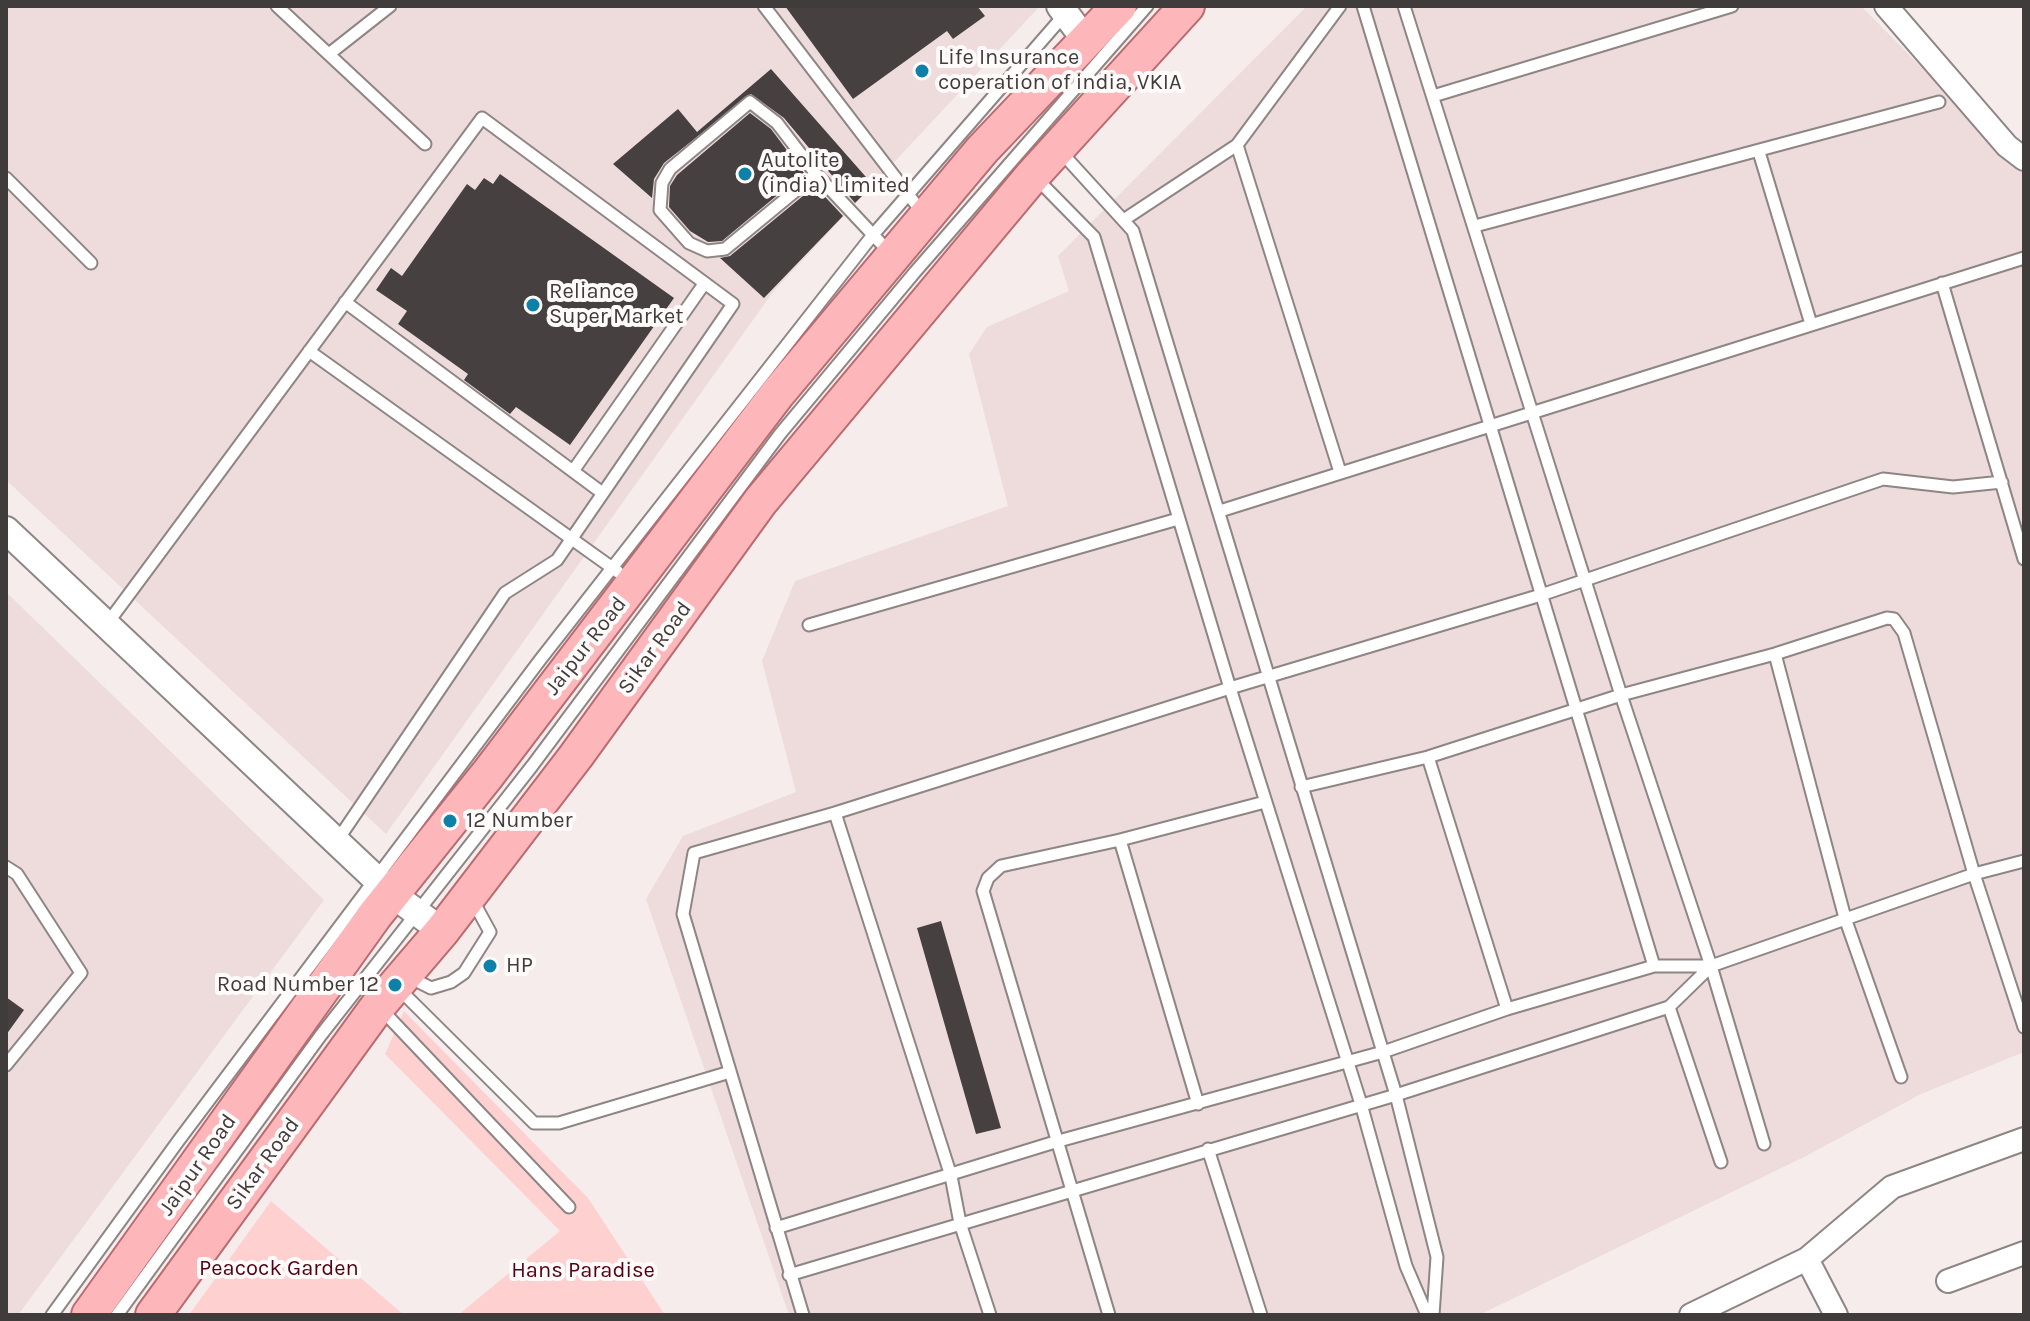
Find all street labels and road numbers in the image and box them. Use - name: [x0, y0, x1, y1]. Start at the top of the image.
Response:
- street label: Jaipur Road: [539, 592, 633, 700]
- street label: Sikar Road: [613, 596, 697, 700]
- street label: Jaipur Road: [153, 1109, 243, 1221]
- street label: Sikar Road: [221, 1112, 305, 1216]

